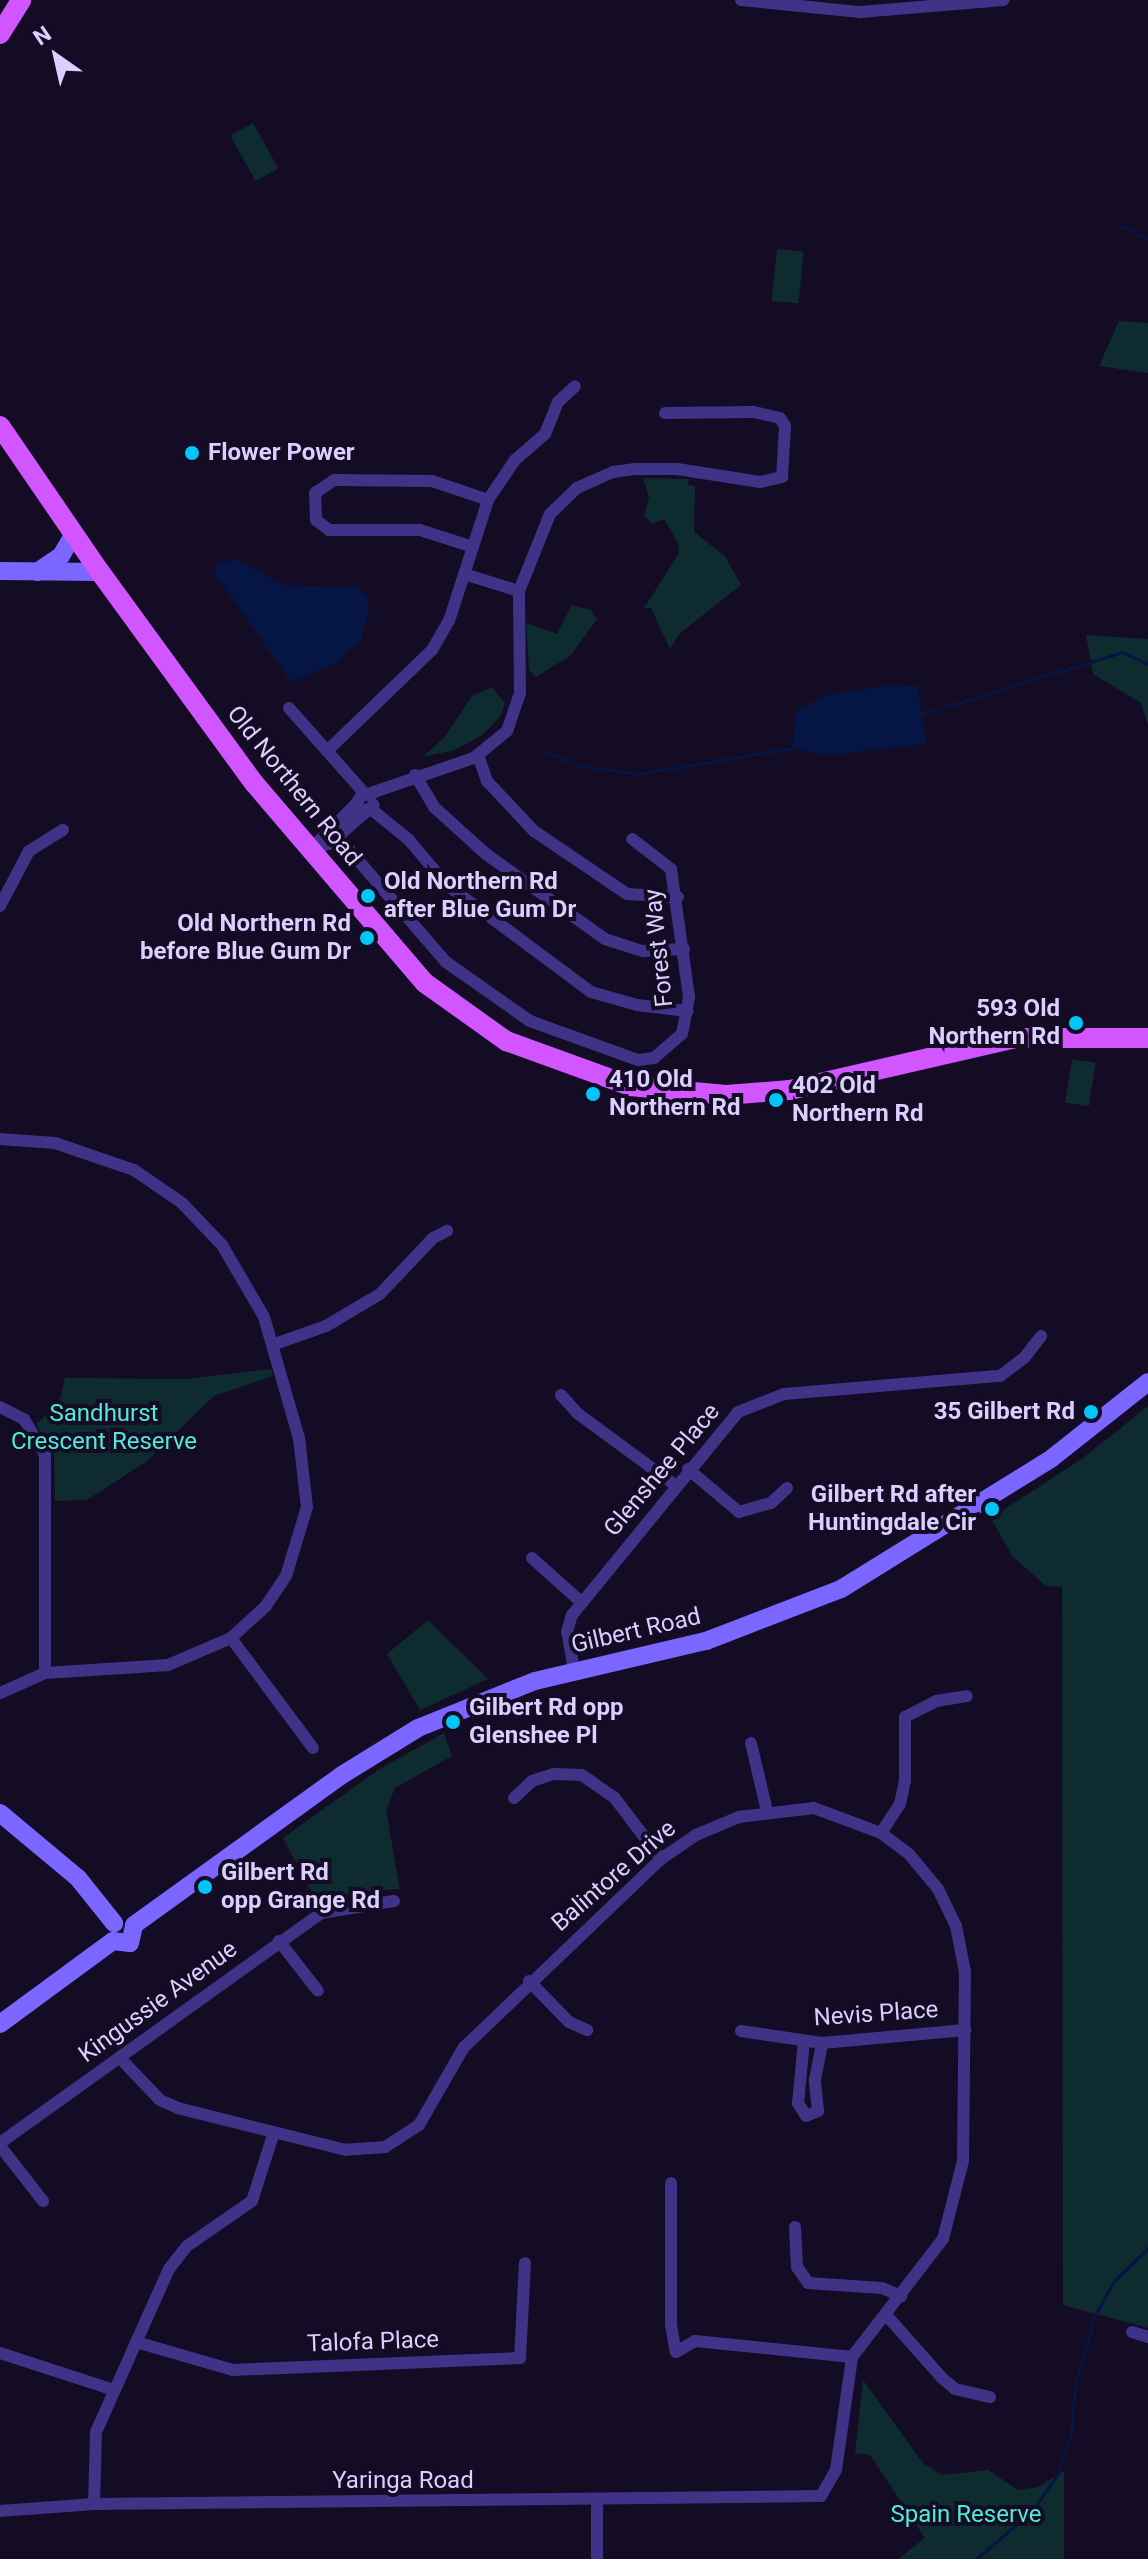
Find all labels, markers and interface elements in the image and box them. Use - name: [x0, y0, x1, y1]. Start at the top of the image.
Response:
- north arrow: [16, 16, 96, 96]
- text: N: [29, 21, 56, 50]
- place label: Flower Power: [208, 439, 355, 467]
- marker: Flower Power: [183, 444, 201, 462]
- street label: Old Northern Road: [221, 700, 367, 872]
- place label: Old Northern Rd after Blue Gum Dr: [384, 868, 576, 924]
- marker: Old Northern Rd after Blue Gum Dr: [359, 887, 377, 905]
- street label: Forest Way: [638, 887, 680, 1009]
- place label: Old Northern Rd before Blue Gum Dr: [140, 910, 351, 966]
- marker: Old Northern Rd before Blue Gum Dr: [358, 929, 376, 947]
- place label: 593 Old Northern Rd: [929, 995, 1060, 1051]
- marker: 593 Old Northern Rd: [1067, 1014, 1085, 1032]
- place label: 410 Old Northern Rd: [609, 1066, 740, 1122]
- place label: 402 Old Northern Rd: [792, 1072, 923, 1128]
- marker: 410 Old Northern Rd: [584, 1085, 602, 1103]
- marker: 402 Old Northern Rd: [767, 1091, 785, 1109]
- street label: Glenshee Place: [598, 1398, 726, 1542]
- place label: 35 Gilbert Rd: [934, 1398, 1075, 1426]
- park label: Sandhurst Crescent Reserve: [11, 1400, 197, 1456]
- marker: 35 Gilbert Rd: [1082, 1403, 1100, 1421]
- place label: Gilbert Rd after Huntingdale Cir: [808, 1481, 976, 1537]
- marker: Gilbert Rd after Huntingdale Cir: [983, 1500, 1001, 1518]
- street label: Gilbert Road: [569, 1602, 703, 1660]
- place label: Gilbert Rd opp Glenshee Pl: [469, 1694, 623, 1750]
- marker: Gilbert Rd opp Glenshee Pl: [444, 1713, 462, 1731]
- street label: Balintore Drive: [546, 1814, 682, 1938]
- place label: Gilbert Rd opp Grange Rd: [221, 1859, 380, 1915]
- marker: Gilbert Rd opp Grange Rd: [196, 1878, 214, 1896]
- street label: Kingussie Avenue: [73, 1935, 243, 2069]
- street label: Nevis Place: [813, 1995, 939, 2033]
- street label: Talofa Place: [306, 2325, 440, 2359]
- street label: Yaringa Road: [332, 2467, 474, 2495]
- park label: Spain Reserve: [891, 2501, 1041, 2529]

